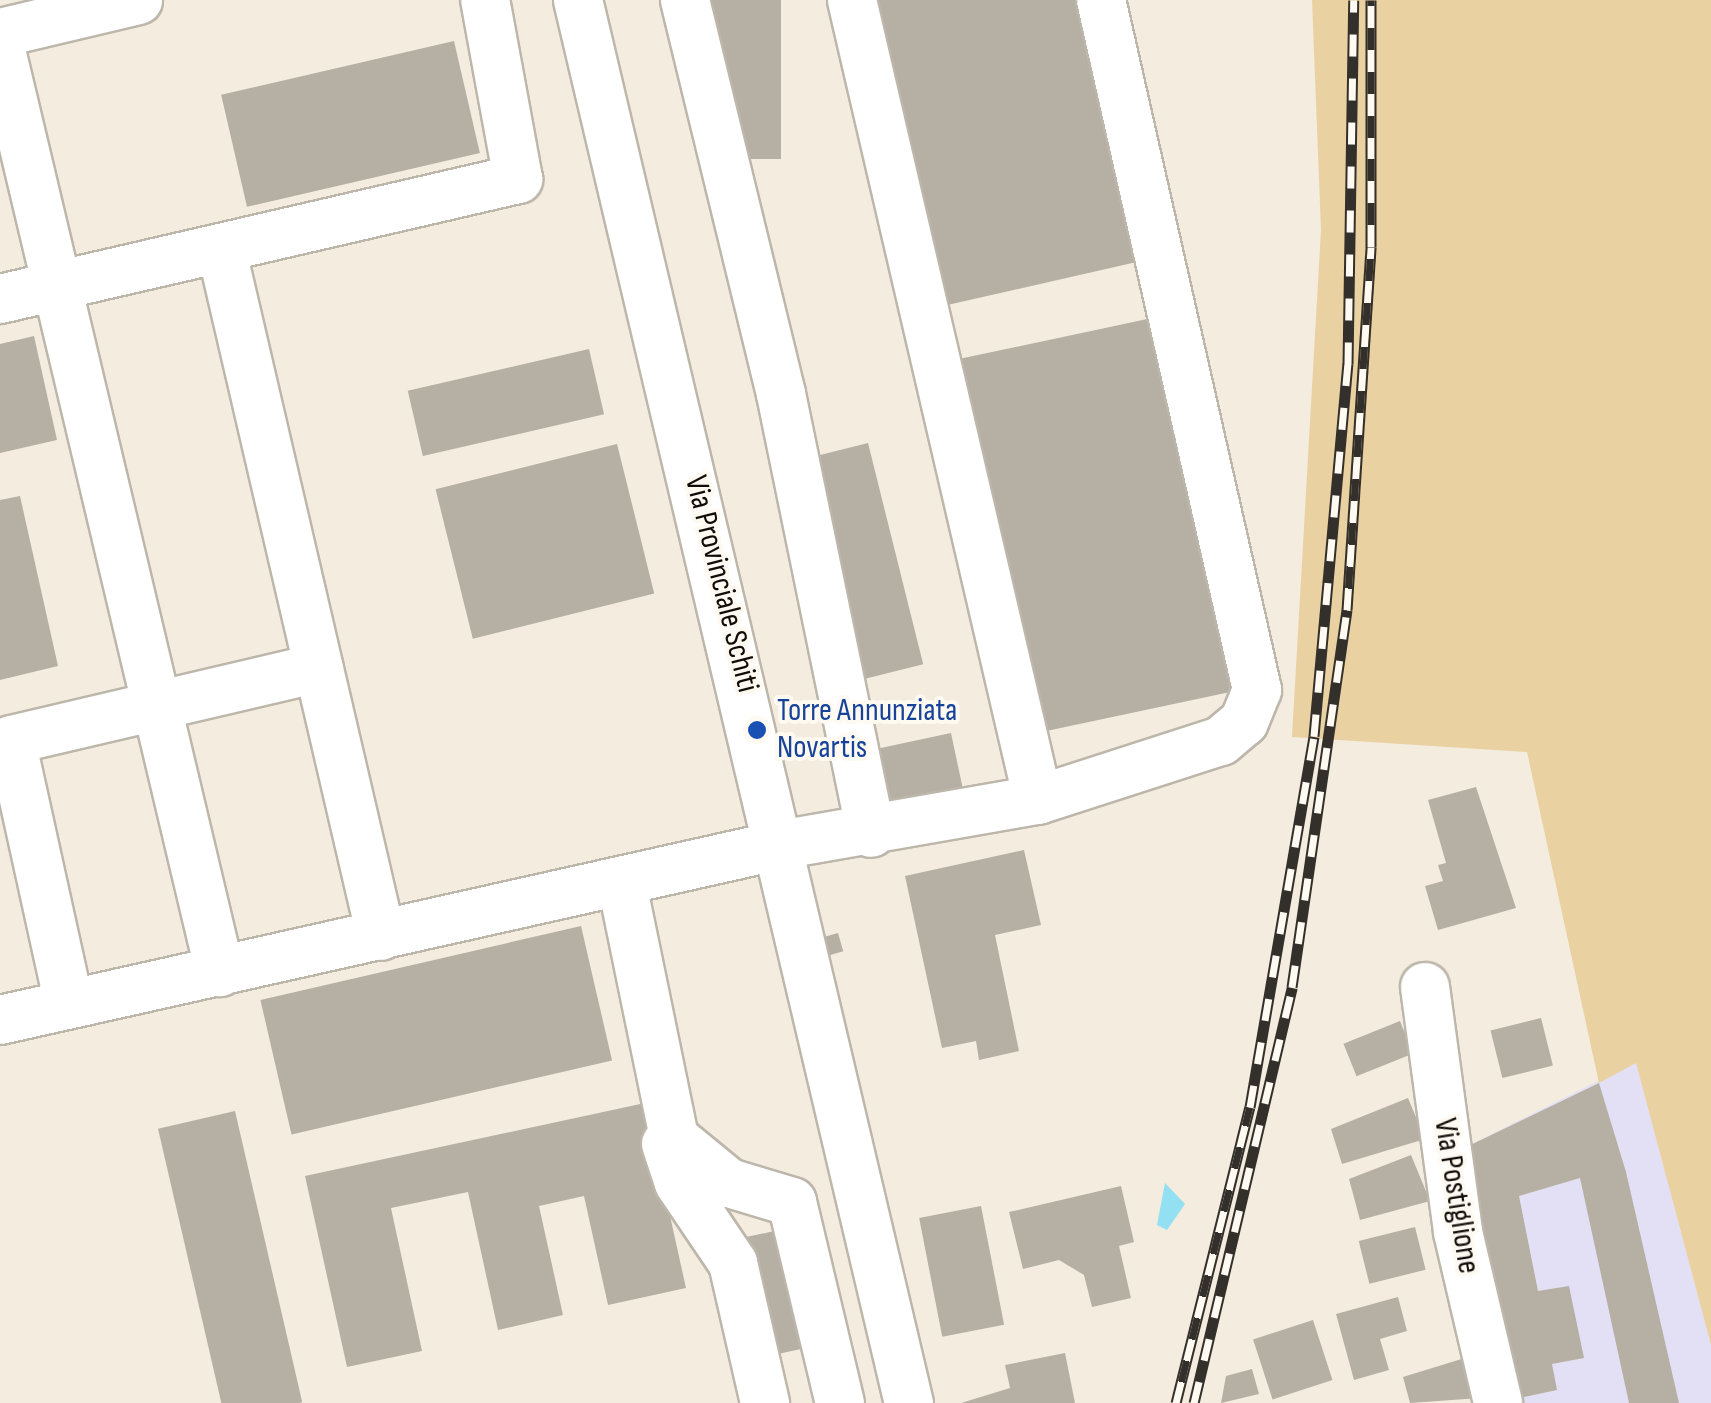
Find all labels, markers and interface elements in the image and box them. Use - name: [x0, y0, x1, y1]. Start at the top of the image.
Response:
- street label: Via Provinciale Schiti: [676, 472, 766, 696]
- place label: Torre Annunziata Novartis: [777, 693, 957, 768]
- marker: Torre Annunziata Novartis: [746, 719, 768, 741]
- street label: Via Postiglione: [1425, 1115, 1487, 1277]

